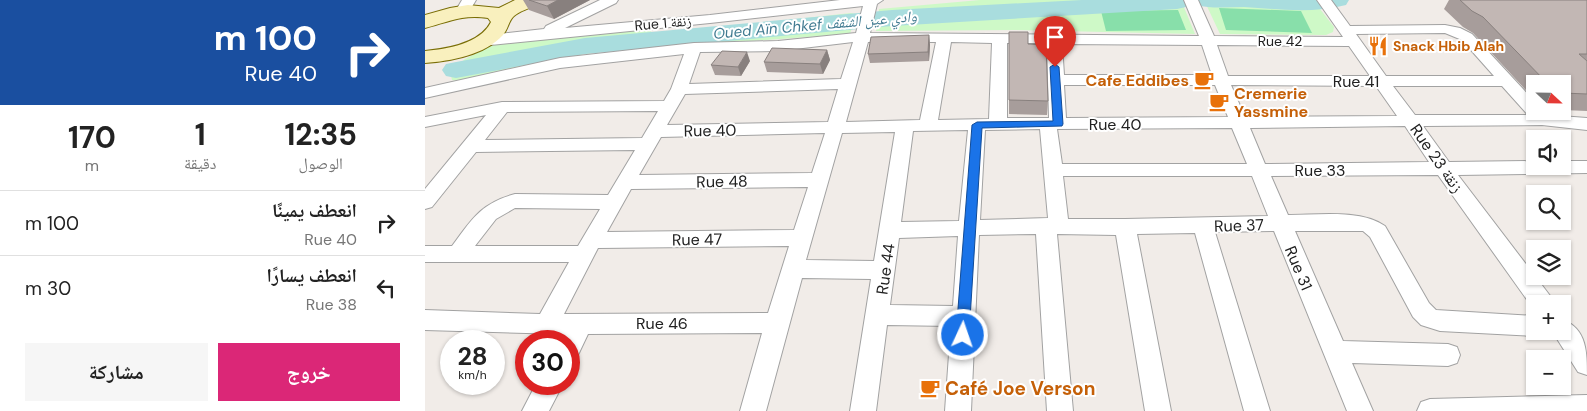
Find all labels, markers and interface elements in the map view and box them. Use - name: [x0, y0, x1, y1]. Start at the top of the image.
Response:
- water label: Oued Aïn Chkef وادي عين الشقف: [712, 6, 918, 46]
- street label: Rue 1 زنقة: [634, 12, 692, 34]
- text: 100 m: [214, 15, 317, 61]
- pin: [1034, 16, 1076, 67]
- icon: right: [335, 20, 400, 85]
- icon: arrive: [1041, 23, 1069, 51]
- street label: Rue 42: [1258, 32, 1302, 50]
- restaurant icon: Snack Hbib Alah: [1367, 35, 1389, 57]
- place label: Snack Hbib Alah: [1393, 37, 1504, 55]
- text: Rue 40: [245, 59, 317, 88]
- cafe icon: Cafe Eddibes: [1193, 69, 1215, 91]
- place label: Cafe Eddibes: [1086, 70, 1189, 91]
- street label: Rue 41: [1333, 71, 1379, 92]
- north arrow: [1526, 75, 1571, 120]
- map controls: [1526, 75, 1571, 395]
- place label: Cremerie Yassmine: [1234, 83, 1308, 122]
- cafe icon: Cremerie Yassmine: [1208, 91, 1230, 113]
- street label: Rue 40: [1089, 114, 1141, 135]
- text: 1: [195, 115, 206, 154]
- text: 12:35: [284, 115, 357, 154]
- text: 170: [68, 118, 116, 157]
- street label: Rue 40: [683, 120, 737, 141]
- street label: Rue 23 زنقة: [1405, 120, 1468, 197]
- button: sound: [1526, 130, 1571, 175]
- text: دقيقة: [184, 153, 216, 174]
- text: الوصول: [299, 153, 343, 174]
- text: m: [85, 155, 99, 176]
- street label: Rue 33: [1295, 160, 1345, 181]
- street label: Rue 48: [696, 171, 748, 192]
- button: search: [1526, 185, 1571, 230]
- text: انعطف يمينًا: [272, 198, 357, 223]
- icon: right: [372, 209, 400, 237]
- text: 100 m: [25, 211, 79, 236]
- street label: Rue 37: [1214, 214, 1264, 237]
- text: Rue 40: [304, 229, 357, 250]
- street label: Rue 47: [672, 229, 722, 250]
- button: layers: [1526, 240, 1571, 285]
- street label: Rue 44: [872, 242, 900, 296]
- street label: Rue 31: [1280, 243, 1317, 294]
- text: انعطف يسارًا: [266, 263, 357, 288]
- icon: left: [372, 274, 400, 302]
- text: 30 m: [25, 276, 71, 301]
- text: Rue 38: [306, 294, 357, 315]
- button: +: [1526, 295, 1571, 340]
- position arrow: [936, 308, 988, 360]
- street label: Rue 46: [636, 313, 688, 334]
- speed limit sign: 30: [515, 330, 580, 395]
- text: 28: [457, 340, 488, 373]
- button: مشاركة: [25, 343, 208, 401]
- button: خروج: [218, 343, 400, 401]
- button: −: [1526, 350, 1571, 395]
- text: km/h: [458, 367, 487, 383]
- place label: Café Joe Verson: [945, 376, 1095, 401]
- cafe icon: Café Joe Verson: [919, 377, 941, 399]

